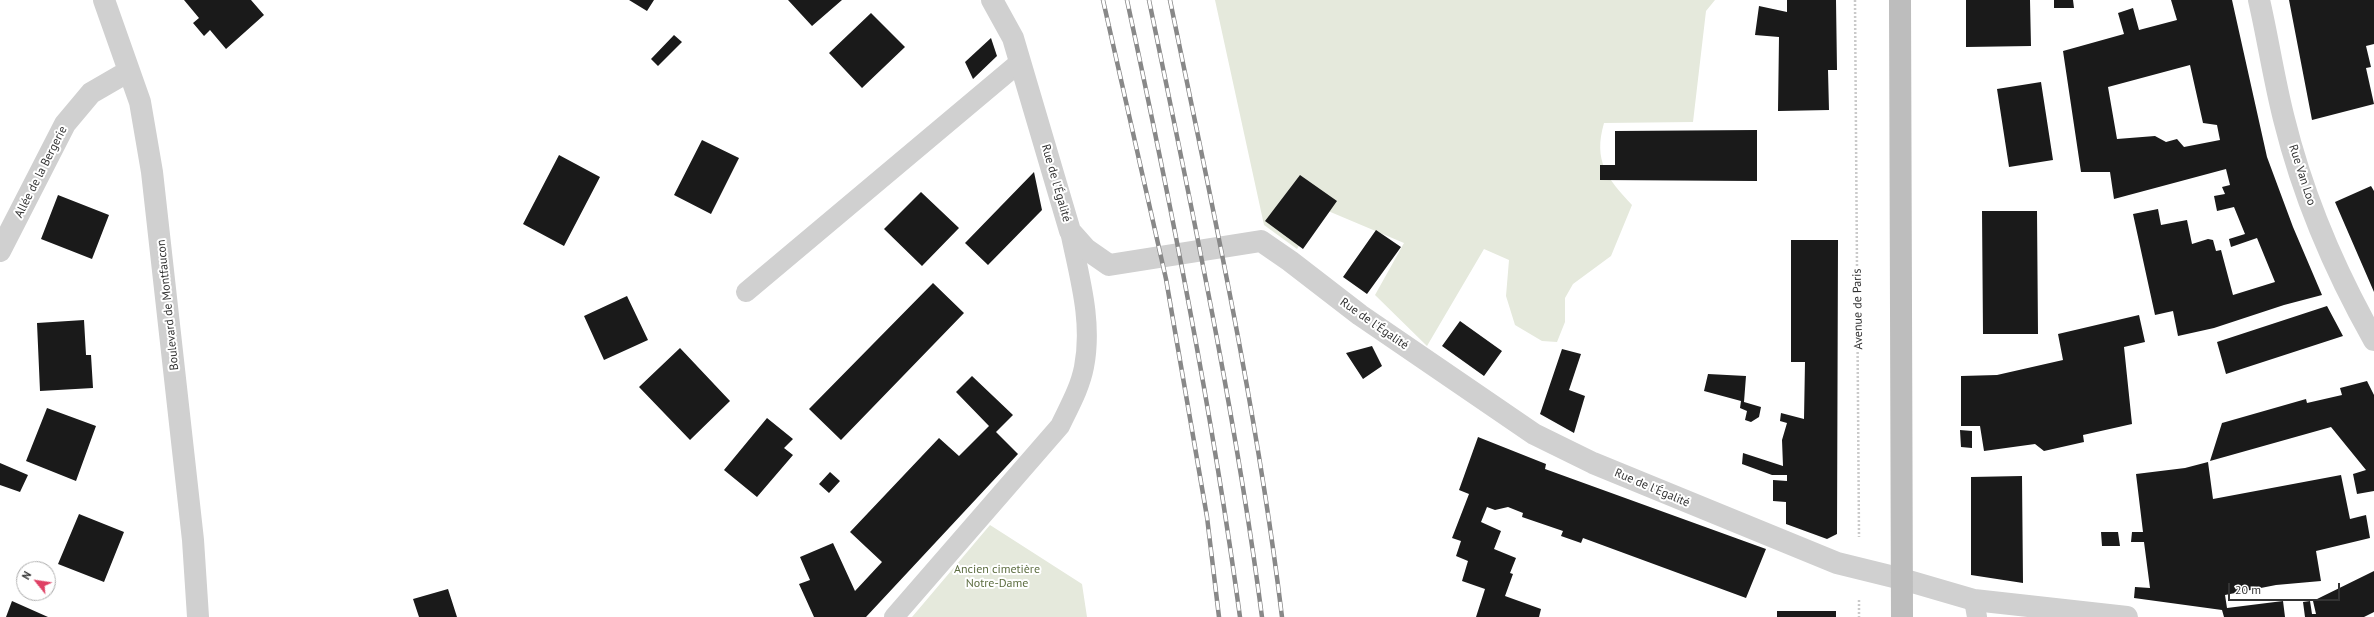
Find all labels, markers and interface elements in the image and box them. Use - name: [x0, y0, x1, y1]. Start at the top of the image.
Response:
- street label: Allée de la Bergerie: [12, 124, 70, 220]
- street label: Rue de l'Égalité: [1038, 142, 1074, 224]
- street label: Rue Van Loo: [2285, 143, 2319, 207]
- street label: Boulevard de Montfaucon: [154, 239, 182, 371]
- street label: Avenue de Paris: [1850, 268, 1866, 350]
- street label: Rue de l'Égalité: [1337, 295, 1411, 353]
- street label: Rue de l'Égalité: [1612, 466, 1692, 510]
- north arrow: [16, 561, 56, 601]
- park label: Ancien cimetière Notre-Dame: [954, 563, 1040, 591]
- text: N: [19, 569, 34, 582]
- scale bar: [2230, 575, 2342, 601]
- text: 20 m: [2235, 582, 2261, 597]

